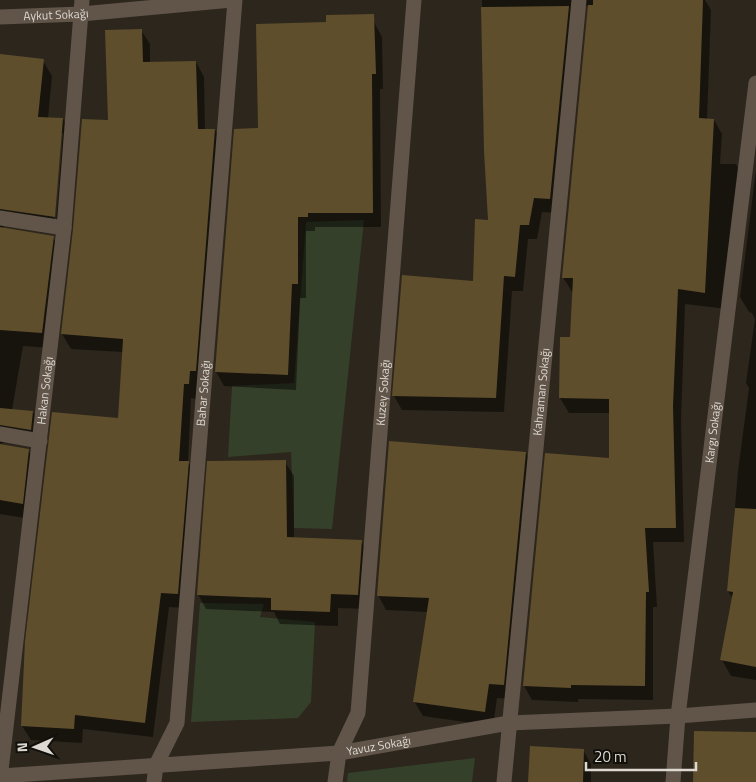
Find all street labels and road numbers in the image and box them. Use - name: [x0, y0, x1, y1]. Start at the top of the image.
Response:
- street label: Aykut Sokağı: [23, 3, 89, 25]
- street label: Kahraman Sokağı: [527, 347, 555, 436]
- street label: Hakan Sokağı: [31, 356, 58, 426]
- street label: Bahar Sokağı: [191, 359, 215, 427]
- street label: Kuzey Sokağı: [371, 359, 395, 426]
- street label: Kargı Sokağı: [699, 400, 726, 464]
- street label: Yavuz Sokağı: [345, 730, 412, 761]

